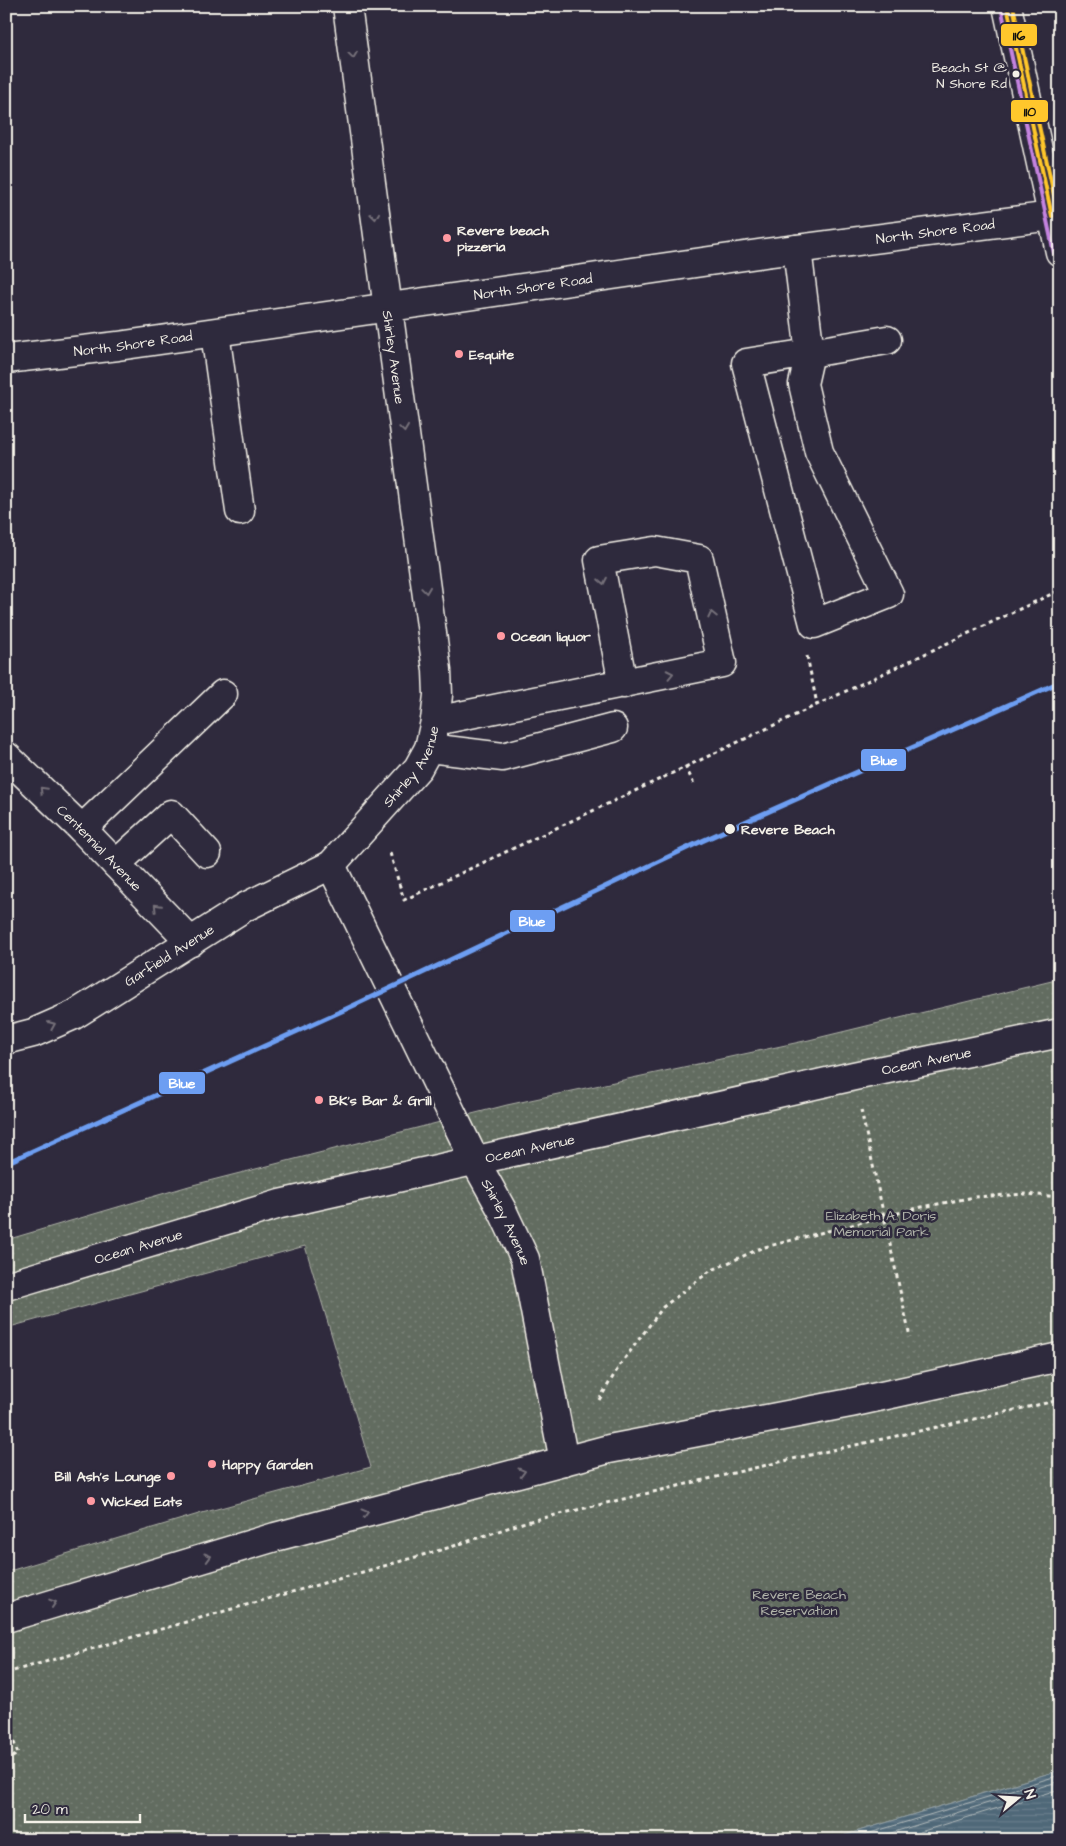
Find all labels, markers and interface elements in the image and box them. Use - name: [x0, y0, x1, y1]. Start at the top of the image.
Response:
- line badge: 116: [1000, 23, 1038, 47]
- text: 116: [1013, 26, 1025, 46]
- one-way arrow: [347, 51, 358, 59]
- place label: Beach St @ N Shore Rd: [932, 59, 1007, 93]
- marker: Beach St @ N Shore Rd: [1011, 69, 1021, 79]
- line badge: 110: [1010, 99, 1049, 123]
- text: 110: [1024, 102, 1036, 122]
- one-way arrow: [369, 211, 379, 220]
- street label: North Shore Road: [875, 215, 996, 250]
- place label: Revere beach pizzeria: [457, 221, 550, 257]
- marker: Revere beach pizzeria: [441, 232, 453, 244]
- street label: North Shore Road: [473, 269, 594, 306]
- street label: Shirley Avenue: [377, 309, 410, 406]
- street label: North Shore Road: [73, 326, 194, 362]
- place label: Esquite: [469, 345, 514, 365]
- marker: Esquite: [453, 348, 465, 360]
- one-way arrow: [398, 425, 409, 433]
- one-way arrow: [598, 577, 608, 586]
- one-way arrow: [420, 586, 431, 594]
- one-way arrow: [707, 611, 718, 620]
- place label: Ocean liquor: [511, 627, 591, 647]
- marker: Ocean liquor: [495, 630, 507, 642]
- one-way arrow: [666, 669, 675, 680]
- street label: Shirley Avenue: [379, 724, 445, 812]
- line badge: Blue: [860, 748, 907, 772]
- text: Blue: [871, 751, 898, 771]
- one-way arrow: [40, 787, 49, 796]
- street label: Centennial Avenue: [52, 801, 146, 897]
- place label: Revere Beach: [741, 820, 836, 840]
- marker: Revere Beach: [723, 822, 737, 836]
- one-way arrow: [154, 903, 163, 912]
- line badge: Blue: [509, 909, 556, 933]
- text: Blue: [519, 912, 546, 932]
- street label: Garfield Avenue: [121, 920, 219, 992]
- one-way arrow: [47, 1020, 56, 1031]
- street label: Ocean Avenue: [880, 1043, 974, 1081]
- line badge: Blue: [158, 1071, 206, 1095]
- text: Blue: [169, 1074, 196, 1094]
- place label: BK's Bar & Grill: [329, 1091, 432, 1111]
- marker: BK's Bar & Grill: [313, 1094, 325, 1106]
- street label: Ocean Avenue: [483, 1129, 577, 1169]
- street label: Shirley Avenue: [476, 1176, 535, 1267]
- park label: Elizabeth A. Doris Memorial Park: [826, 1206, 936, 1242]
- street label: Ocean Avenue: [92, 1225, 185, 1270]
- place label: Happy Garden: [222, 1455, 313, 1475]
- marker: Happy Garden: [206, 1458, 218, 1470]
- place label: Bill Ash's Lounge: [55, 1467, 161, 1488]
- one-way arrow: [518, 1468, 526, 1478]
- marker: Bill Ash's Lounge: [165, 1470, 177, 1482]
- place label: Wicked Eats: [100, 1492, 182, 1512]
- marker: Wicked Eats: [85, 1495, 97, 1507]
- one-way arrow: [360, 1508, 368, 1518]
- one-way arrow: [204, 1552, 212, 1562]
- park label: Revere Beach Reservation: [752, 1585, 846, 1621]
- one-way arrow: [48, 1599, 56, 1609]
- north arrow: [994, 1774, 1044, 1824]
- text: N: [1019, 1787, 1040, 1802]
- scale bar: [25, 1791, 140, 1823]
- text: 20 m: [32, 1799, 68, 1820]

